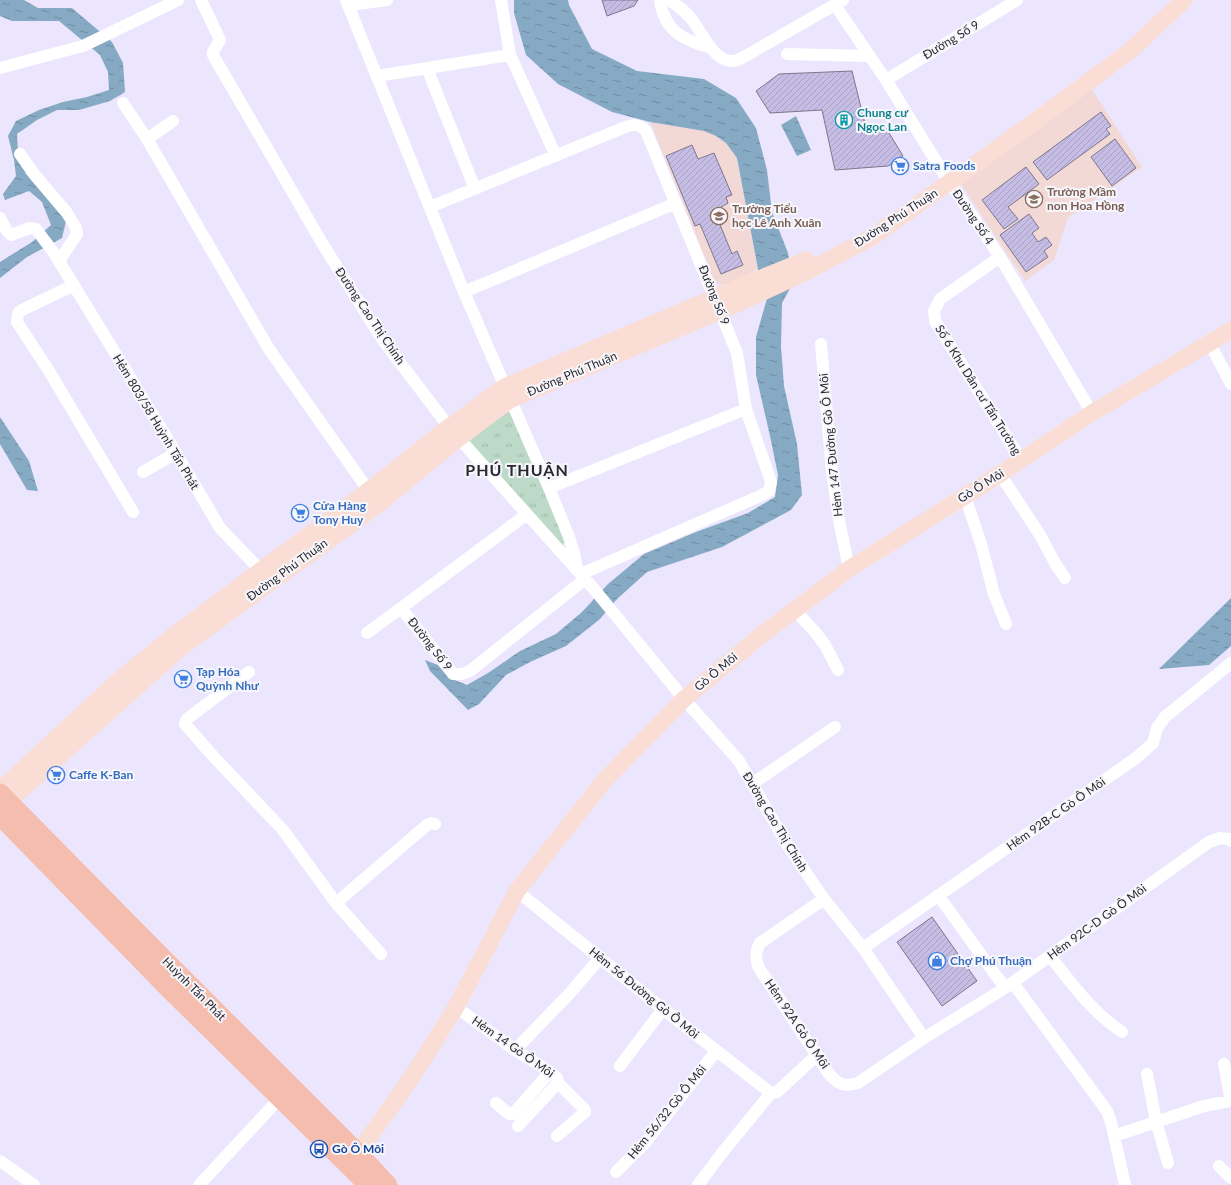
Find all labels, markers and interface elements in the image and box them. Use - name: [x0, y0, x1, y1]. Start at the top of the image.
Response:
- street label: Đường Số 9: [920, 17, 982, 62]
- place label: Chung cư Ngọc Lan: [857, 105, 909, 134]
- building icon: Chung cư Ngọc Lan: [834, 110, 854, 130]
- supermarket icon: Satra Foods: [890, 156, 910, 176]
- place label: Satra Foods: [913, 158, 976, 173]
- place label: Trường Mầm non Hoa Hồng: [1047, 184, 1125, 213]
- street label: Đường Phú Thuận: [851, 185, 940, 250]
- street label: Đường Số 4: [949, 186, 997, 247]
- school or university icon: Trường Mầm non Hoa Hồng: [1024, 189, 1044, 209]
- place label: Trường Tiểu học Lê Anh Xuân: [732, 201, 822, 230]
- school or university icon: Trường Tiểu học Lê Anh Xuân: [709, 206, 729, 226]
- street label: Đường Số 9: [696, 263, 733, 327]
- street label: Đường Cao Thị Chính: [332, 264, 409, 367]
- street label: Số 6 Khu Dân cư Tấn Trường: [932, 322, 1025, 458]
- street label: Đường Phú Thuận: [525, 348, 619, 399]
- street label: Hẻm 803/58 Huỳnh Tấn Phát: [110, 351, 203, 493]
- street label: Hẻm 147 Đường Gò Ô Môi: [815, 372, 845, 518]
- district label: PHÚ THUẬN: [465, 460, 569, 479]
- street label: Gò Ô Môi: [955, 465, 1007, 506]
- place label: Cửa Hàng Tony Huy: [313, 498, 367, 527]
- supermarket icon: Cửa Hàng Tony Huy: [290, 503, 310, 523]
- street label: Đường Phú Thuận: [243, 535, 330, 604]
- street label: Đường Số 9: [405, 614, 456, 673]
- street label: Gò Ô Môi: [691, 649, 740, 694]
- place label: Tạp Hóa Quỳnh Như: [196, 664, 260, 693]
- supermarket icon: Tạp Hóa Quỳnh Như: [173, 669, 193, 689]
- supermarket icon: Caffe K-Ban: [46, 765, 66, 785]
- place label: Caffe K-Ban: [69, 767, 134, 782]
- street label: Đường Cao Thị Chính: [740, 769, 811, 875]
- street label: Hẻm 92B-C Gò Ô Môi: [1003, 774, 1108, 853]
- street label: Hẻm 92C-D Gò Ô Môi: [1044, 881, 1149, 963]
- street label: Hẻm 56 Đường Gò Ô Môi: [586, 944, 702, 1042]
- shop icon: Chợ Phú Thuận: [927, 951, 947, 971]
- place label: Chợ Phú Thuận: [950, 953, 1032, 968]
- street label: Huỳnh Tấn Phát: [159, 954, 230, 1024]
- street label: Hẻm 92A Gò Ô Môi: [762, 976, 833, 1071]
- street label: Hẻm 14 Gò Ô Môi: [469, 1013, 557, 1081]
- street label: Hẻm 56/32 Gò Ô Môi: [624, 1062, 709, 1162]
- bus stop icon: Gò Ô Môi: [309, 1139, 329, 1159]
- place label: Gò Ô Môi: [332, 1141, 384, 1156]

